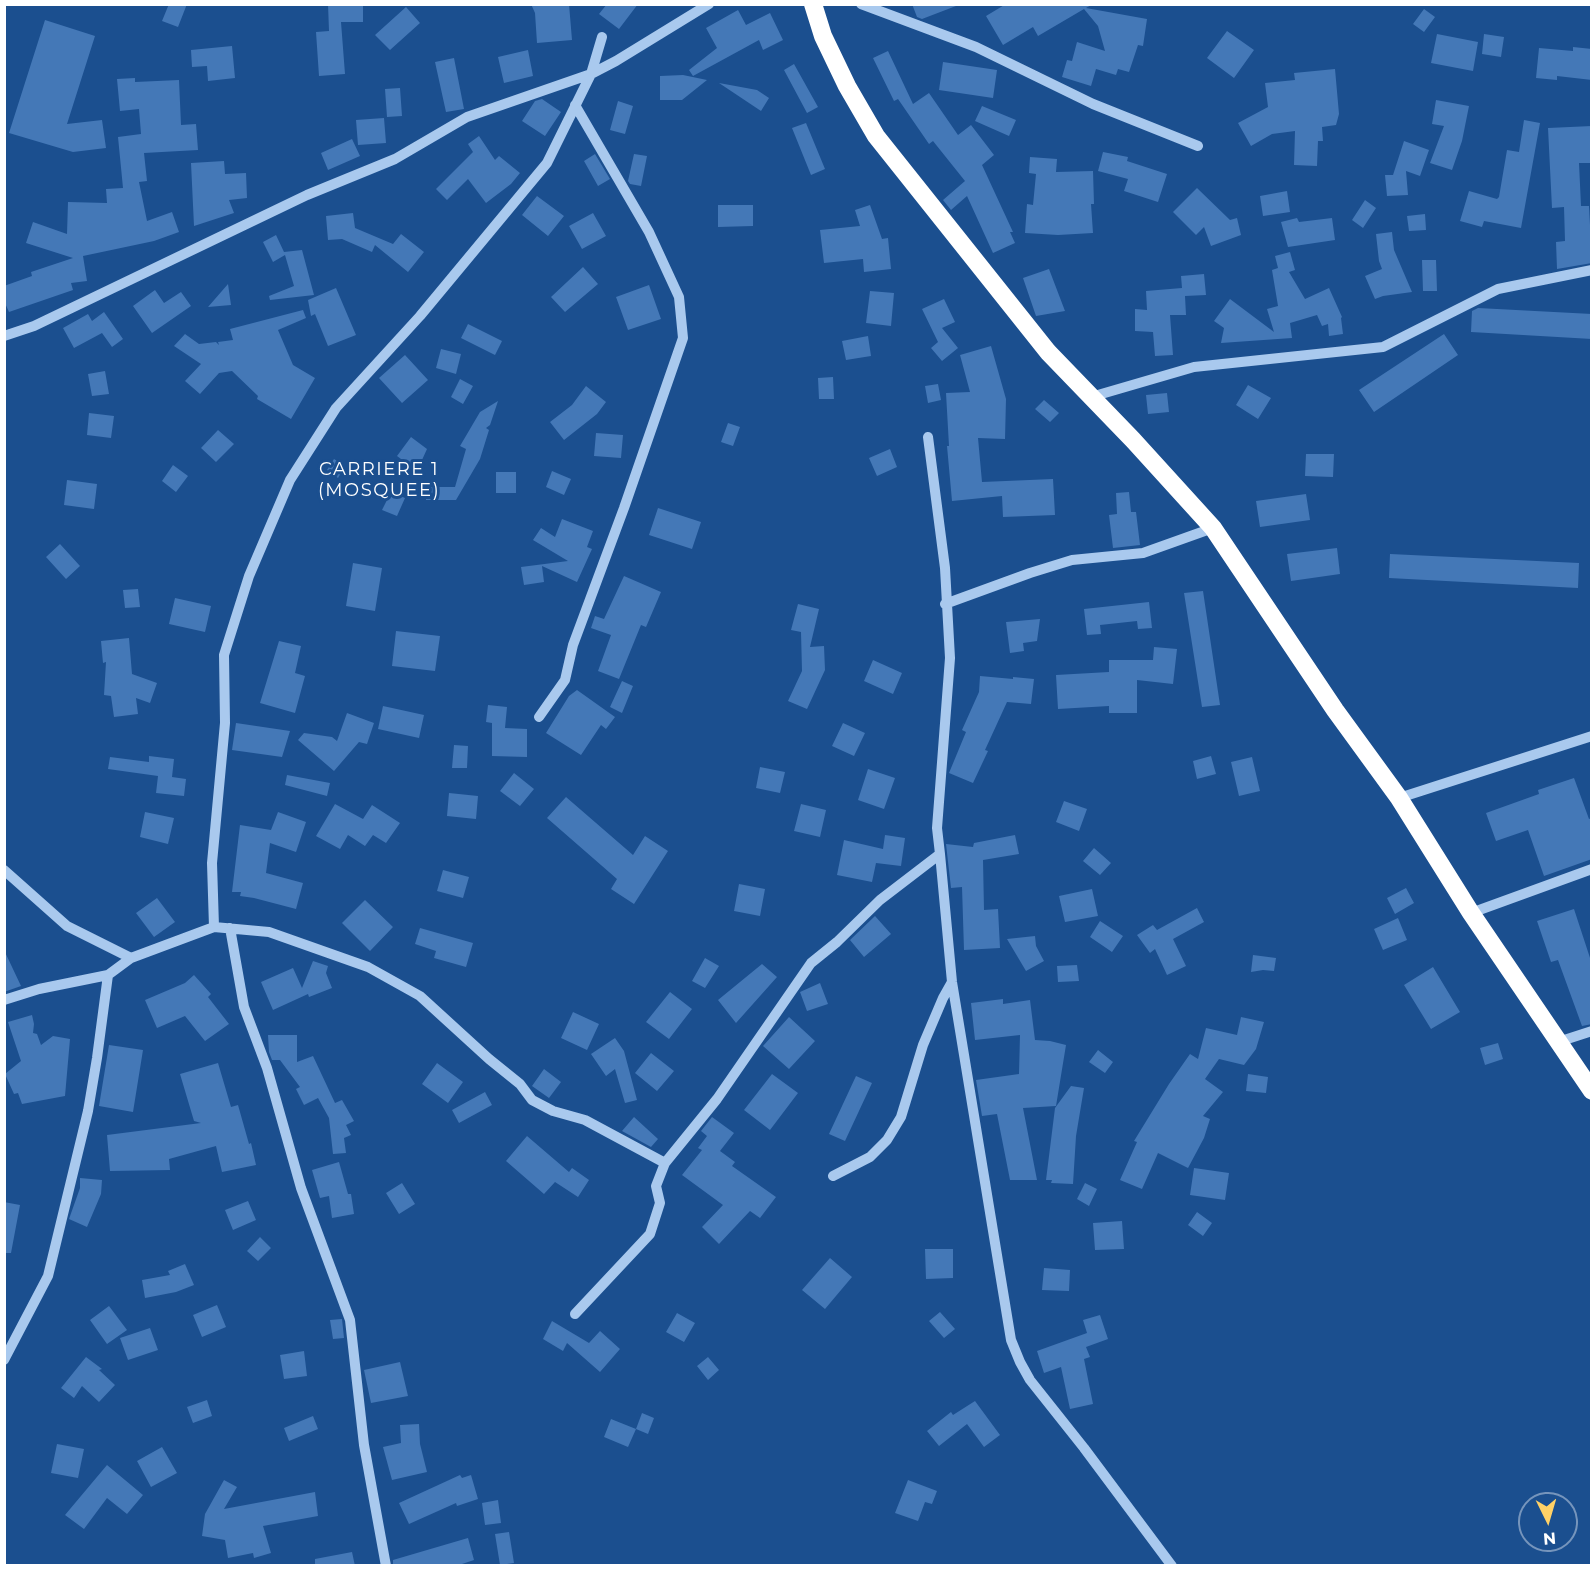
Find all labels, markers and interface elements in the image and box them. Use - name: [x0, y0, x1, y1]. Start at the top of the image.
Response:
- district label: CARRIERE 1 (MOSQUEE): [318, 459, 440, 502]
- north arrow: [1518, 1492, 1578, 1552]
- text: N: [1542, 1528, 1557, 1548]

